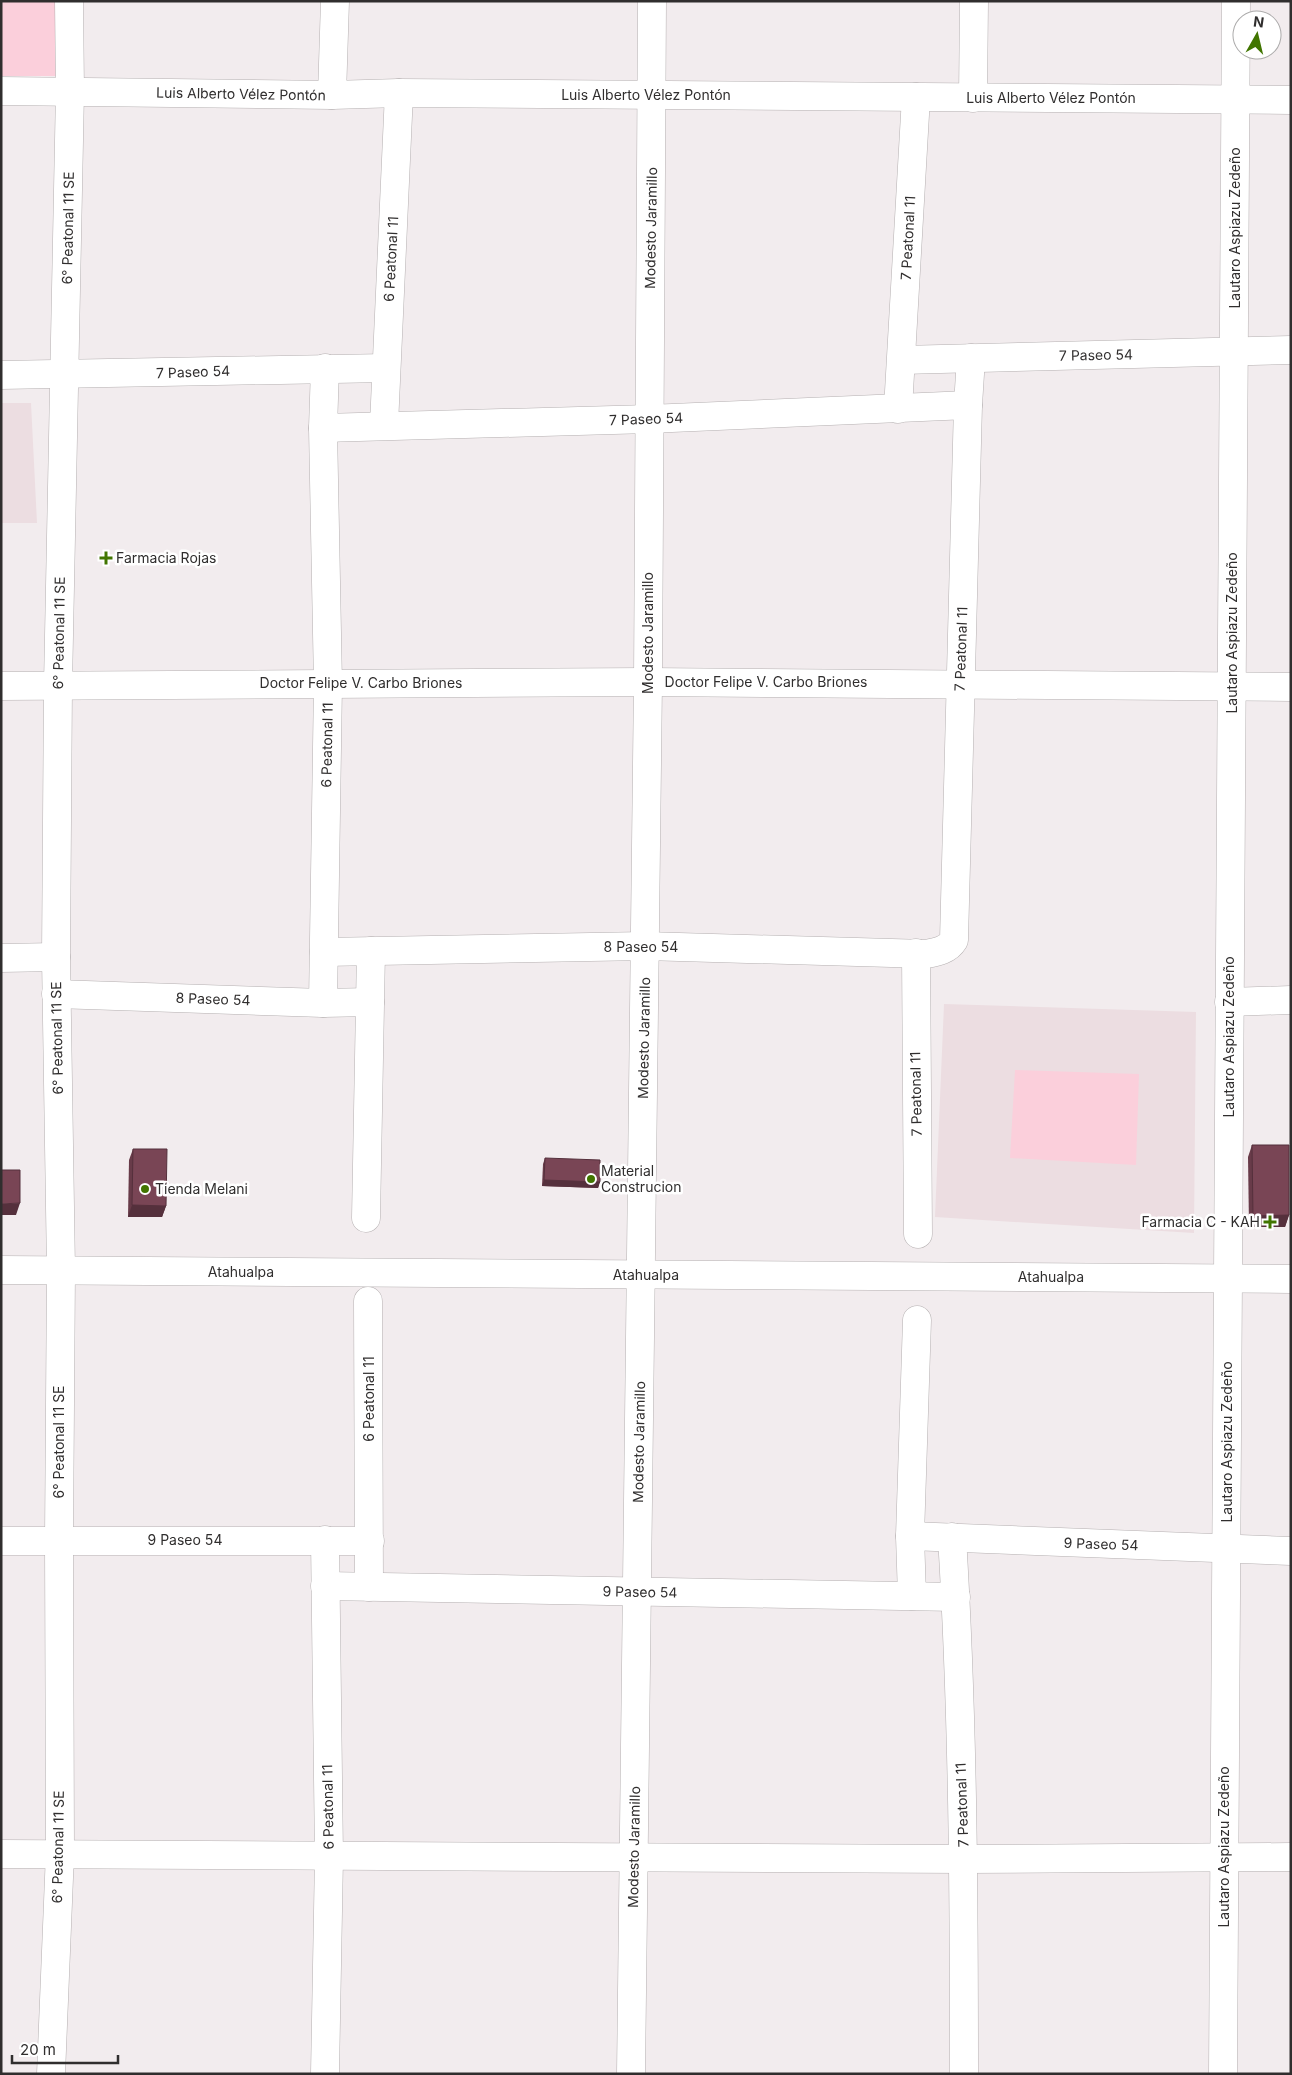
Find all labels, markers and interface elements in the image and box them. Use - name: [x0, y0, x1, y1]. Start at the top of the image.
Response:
- north arrow: [1232, 10, 1282, 60]
- text: N: [1252, 12, 1265, 31]
- street label: Luis Alberto Vélez Pontón: [156, 84, 326, 103]
- street label: Luis Alberto Vélez Pontón: [561, 86, 731, 103]
- street label: Luis Alberto Vélez Pontón: [966, 89, 1136, 106]
- street label: Lautaro Aspiazu Zedeño: [1226, 147, 1243, 309]
- street label: Modesto Jaramillo: [641, 167, 660, 289]
- street label: 6° Peatonal 11 SE: [58, 171, 77, 285]
- street label: 7 Peatonal 11: [897, 195, 918, 281]
- street label: 6 Peatonal 11: [380, 216, 401, 302]
- street label: 7 Paseo 54: [1059, 345, 1133, 364]
- street label: 7 Paseo 54: [156, 362, 230, 381]
- street label: 7 Paseo 54: [609, 409, 683, 428]
- place label: Farmacia Rojas: [116, 549, 216, 566]
- marker: Farmacia Rojas: [100, 552, 112, 564]
- street label: Lautaro Aspiazu Zedeño: [1223, 552, 1240, 714]
- street label: Modesto Jaramillo: [639, 572, 656, 694]
- street label: 6° Peatonal 11 SE: [49, 576, 68, 690]
- street label: 7 Peatonal 11: [951, 606, 970, 692]
- street label: Doctor Felipe V. Carbo Briones: [665, 673, 867, 690]
- street label: Doctor Felipe V. Carbo Briones: [260, 674, 462, 691]
- street label: 6 Peatonal 11: [317, 702, 336, 788]
- street label: 8 Paseo 54: [604, 938, 678, 955]
- street label: Lautaro Aspiazu Zedeño: [1220, 956, 1237, 1118]
- street label: Modesto Jaramillo: [634, 977, 653, 1099]
- street label: 6° Peatonal 11 SE: [47, 981, 66, 1095]
- street label: 8 Paseo 54: [175, 989, 251, 1008]
- street label: 7 Peatonal 11: [906, 1052, 925, 1136]
- place label: Material Construcion: [601, 1162, 681, 1195]
- marker: Material Construcion: [585, 1173, 597, 1185]
- place label: Tienda Melani: [155, 1180, 248, 1197]
- marker: Tienda Melani: [139, 1183, 151, 1195]
- place label: Farmacia C - KAH: [1141, 1213, 1260, 1230]
- marker: Farmacia C - KAH: [1264, 1216, 1276, 1228]
- street label: Atahualpa: [208, 1263, 274, 1280]
- street label: Atahualpa: [613, 1266, 679, 1283]
- street label: Atahualpa: [1018, 1268, 1084, 1285]
- street label: 6 Peatonal 11: [360, 1356, 377, 1442]
- street label: Lautaro Aspiazu Zedeño: [1218, 1361, 1235, 1523]
- street label: Modesto Jaramillo: [629, 1381, 648, 1503]
- street label: 6° Peatonal 11 SE: [50, 1385, 67, 1499]
- street label: 9 Paseo 54: [148, 1531, 222, 1548]
- street label: 9 Paseo 54: [1063, 1534, 1139, 1553]
- street label: 9 Paseo 54: [602, 1582, 678, 1601]
- street label: 7 Peatonal 11: [952, 1762, 971, 1848]
- street label: 6 Peatonal 11: [318, 1764, 337, 1850]
- street label: Lautaro Aspiazu Zedeño: [1215, 1766, 1232, 1928]
- street label: Modesto Jaramillo: [624, 1786, 643, 1908]
- street label: 6° Peatonal 11 SE: [48, 1790, 67, 1904]
- scale bar: [12, 2032, 119, 2064]
- text: 20 m: [20, 2040, 56, 2059]

